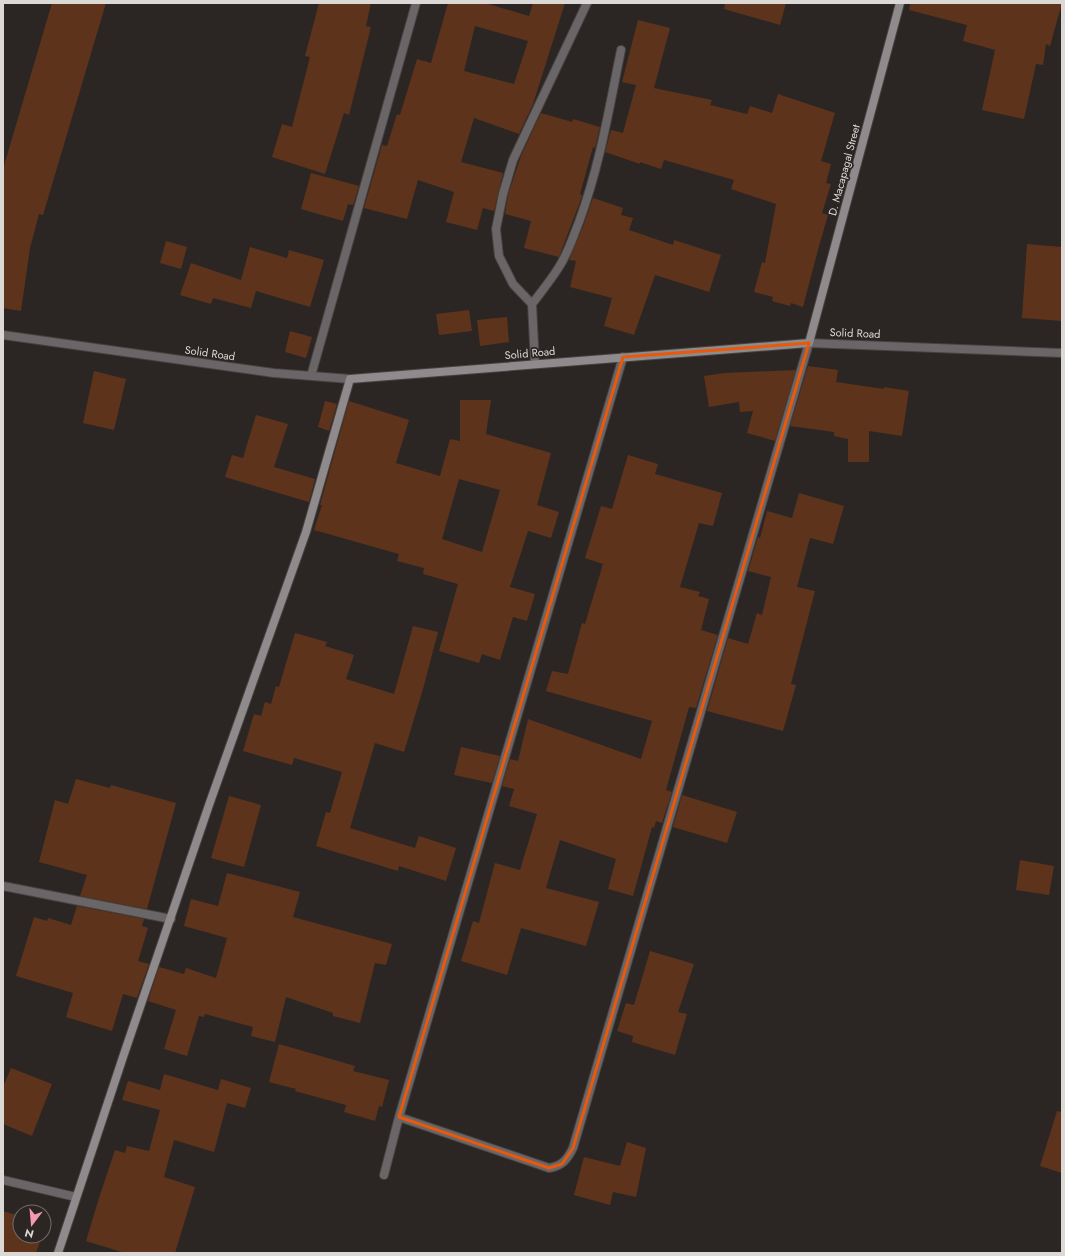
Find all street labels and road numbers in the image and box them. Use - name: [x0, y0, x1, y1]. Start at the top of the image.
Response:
- street label: D. Macapagal Street: [824, 122, 864, 217]
- street label: Solid Road: [829, 324, 881, 342]
- street label: Solid Road: [184, 342, 236, 364]
- street label: Solid Road: [504, 343, 556, 363]

